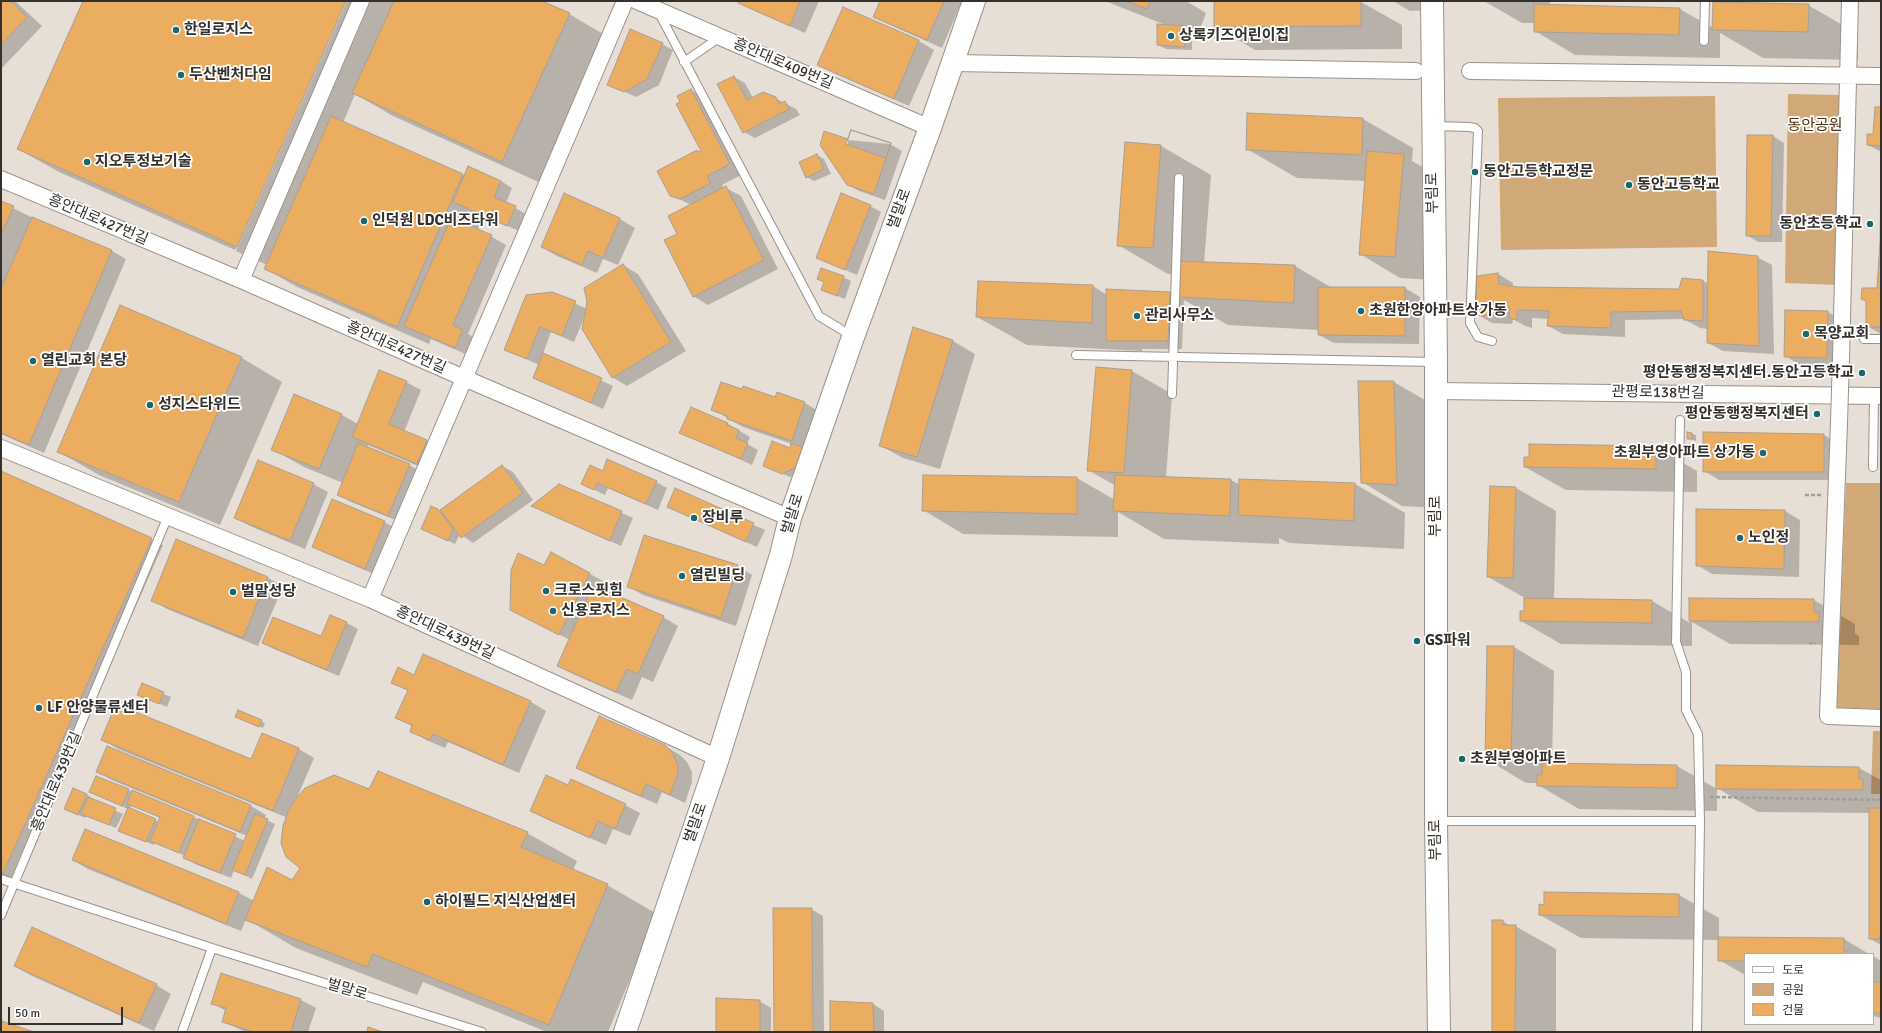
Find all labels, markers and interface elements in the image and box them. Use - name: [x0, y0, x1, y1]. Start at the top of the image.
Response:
- place label: 한일로지스: [184, 21, 253, 39]
- marker: 한일로지스: [171, 25, 181, 35]
- place label: 상록키즈어린이집: [1179, 27, 1289, 45]
- marker: 상록키즈어린이집: [1166, 31, 1176, 41]
- street label: 흥안대로409번길: [730, 35, 836, 93]
- place label: 두산벤처다임: [189, 66, 272, 84]
- marker: 두산벤처다임: [176, 70, 186, 80]
- park label: 동안공원: [1787, 117, 1843, 135]
- place label: 지오투정보기술: [95, 153, 192, 171]
- marker: 지오투정보기술: [82, 157, 92, 167]
- place label: 동안고등학교정문: [1483, 163, 1593, 181]
- marker: 동안고등학교정문: [1470, 167, 1480, 177]
- street label: 부림로: [1424, 172, 1442, 214]
- place label: 동안고등학교: [1637, 176, 1720, 194]
- marker: 동안고등학교: [1624, 180, 1634, 190]
- street label: 벌말로: [884, 186, 916, 232]
- street label: 흥안대로427번길: [45, 191, 151, 249]
- place label: 인덕원 LDC비즈타워: [372, 212, 499, 230]
- place label: 동안초등학교: [1779, 215, 1862, 233]
- marker: 인덕원 LDC비즈타워: [359, 216, 369, 226]
- marker: 동안초등학교: [1865, 219, 1875, 229]
- place label: 초원한양아파트상가동: [1369, 302, 1507, 320]
- marker: 초원한양아파트상가동: [1356, 306, 1366, 316]
- place label: 관리사무소: [1145, 307, 1214, 325]
- marker: 관리사무소: [1132, 311, 1142, 321]
- street label: 흥안대로427번길: [343, 318, 449, 378]
- place label: 목양교회: [1814, 325, 1869, 343]
- marker: 목양교회: [1801, 329, 1811, 339]
- place label: 열린교회 본당: [41, 352, 127, 370]
- marker: 열린교회 본당: [28, 356, 38, 366]
- place label: 평안동행정복지센터.동안고등학교: [1643, 364, 1854, 382]
- marker: 평안동행정복지센터.동안고등학교: [1857, 368, 1867, 378]
- street label: 관평로138번길: [1611, 383, 1705, 403]
- place label: 성지스타위드: [158, 396, 241, 414]
- marker: 성지스타위드: [145, 400, 155, 410]
- place label: 평안동행정복지센터: [1685, 405, 1809, 423]
- marker: 평안동행정복지센터: [1812, 409, 1822, 419]
- place label: 초원부영아파트 상가동: [1614, 444, 1755, 462]
- marker: 초원부영아파트 상가동: [1758, 448, 1768, 458]
- street label: 벌말로: [778, 492, 808, 536]
- street label: 부림로: [1427, 495, 1445, 537]
- place label: 장비루: [702, 509, 743, 527]
- marker: 장비루: [689, 513, 699, 523]
- place label: 노인정: [1748, 529, 1789, 547]
- marker: 노인정: [1735, 533, 1745, 543]
- place label: 열린빌딩: [690, 567, 745, 585]
- marker: 열린빌딩: [677, 571, 687, 581]
- place label: 크로스핏힘: [554, 582, 623, 600]
- place label: 벌말성당: [241, 583, 296, 601]
- marker: 크로스핏힘: [541, 586, 551, 596]
- marker: 벌말성당: [228, 587, 238, 597]
- street label: 흥안대로439번길: [393, 602, 497, 664]
- place label: 신용로지스: [561, 602, 630, 620]
- marker: 신용로지스: [548, 606, 558, 616]
- place label: GS파워: [1425, 632, 1471, 650]
- marker: GS파워: [1412, 636, 1422, 646]
- place label: LF 안양물류센터: [47, 699, 149, 717]
- marker: LF 안양물류센터: [34, 703, 44, 713]
- street label: 흥안대로439번길: [28, 729, 86, 835]
- place label: 초원부영아파트: [1470, 750, 1567, 768]
- marker: 초원부영아파트: [1457, 754, 1467, 764]
- street label: 벌말로: [681, 800, 711, 846]
- street label: 부림로: [1427, 819, 1445, 861]
- place label: 하이필드 지식산업센터: [435, 893, 576, 911]
- marker: 하이필드 지식산업센터: [422, 897, 432, 907]
- legend: [1744, 953, 1874, 1025]
- text: 도로: [1782, 963, 1804, 978]
- street label: 벌말로: [325, 975, 369, 1005]
- text: 공원: [1782, 983, 1804, 998]
- scale bar: [10, 999, 125, 1025]
- text: 건물: [1782, 1003, 1804, 1018]
- text: 50 m: [15, 1006, 40, 1021]

